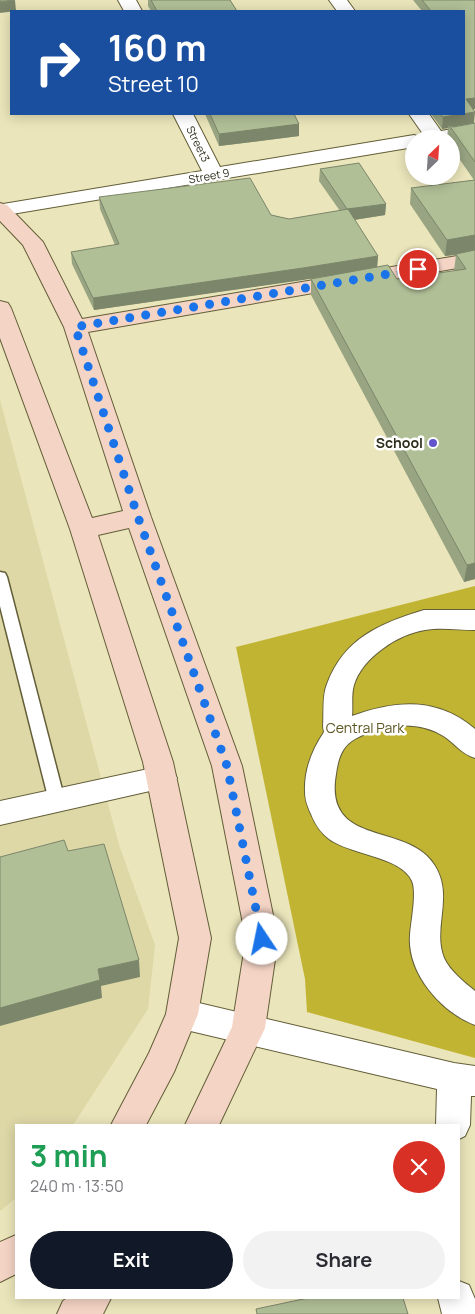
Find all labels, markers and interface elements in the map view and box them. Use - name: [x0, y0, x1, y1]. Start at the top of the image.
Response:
- text: 160 m: [108, 24, 207, 72]
- icon: right: [25, 30, 90, 95]
- text: Street 10: [108, 69, 199, 99]
- street label: Street3: [183, 123, 214, 164]
- north arrow: [405, 130, 460, 185]
- map controls: [405, 130, 460, 185]
- street label: Street 9: [187, 165, 231, 186]
- pin: [397, 248, 439, 290]
- icon: arrive: [404, 255, 432, 283]
- place label: School: [376, 433, 423, 452]
- marker: School: [427, 437, 439, 449]
- park label: Central Park: [326, 718, 405, 737]
- position arrow: [235, 912, 287, 964]
- text: 3 min: [30, 1135, 108, 1176]
- button: close: [393, 1141, 445, 1193]
- text: 240 m · 13:50: [30, 1175, 124, 1197]
- button: Exit: [30, 1231, 233, 1289]
- button: Share: [243, 1231, 445, 1289]

